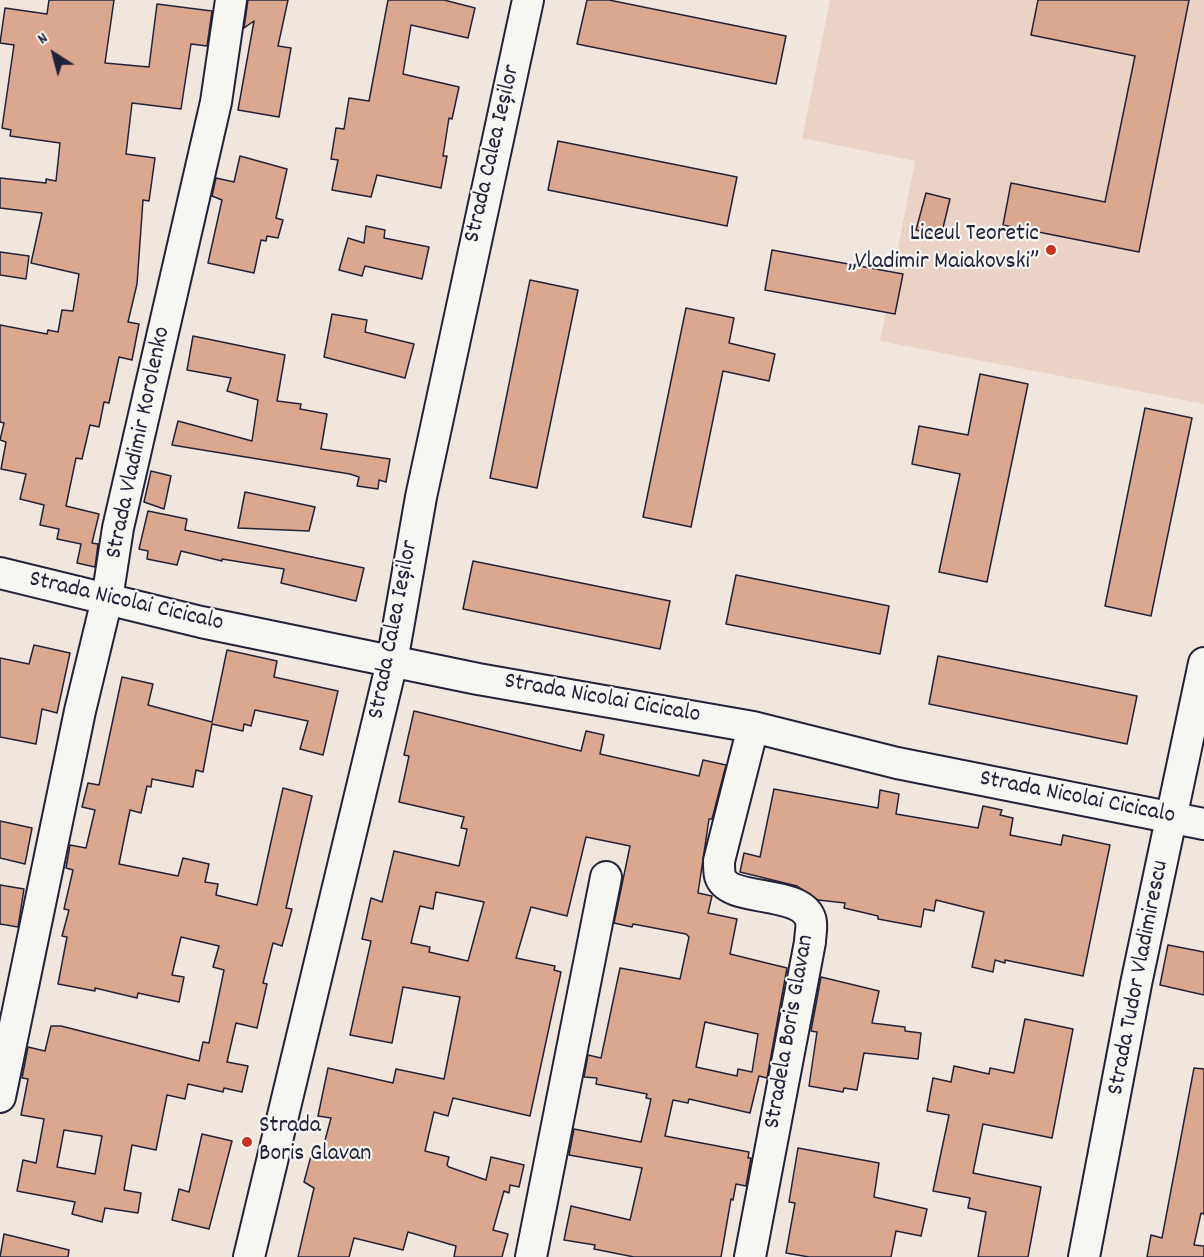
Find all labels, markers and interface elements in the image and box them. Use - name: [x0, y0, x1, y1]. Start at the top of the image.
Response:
- north arrow: [24, 24, 84, 84]
- text: N: [33, 27, 53, 51]
- street label: Strada Calea Ieșilor: [460, 62, 528, 246]
- place label: Liceul Teoretic „Vladimir Maiakovski”: [848, 222, 1039, 278]
- marker: Liceul Teoretic „Vladimir Maiakovski”: [1044, 243, 1058, 257]
- street label: Strada Vladimir Korolenko: [101, 324, 179, 562]
- street label: Strada Calea Ieșilor: [364, 538, 426, 722]
- street label: Strada Nicolai Cicicalo: [26, 567, 226, 639]
- street label: Strada Nicolai Cicicalo: [502, 669, 702, 731]
- street label: Strada Nicolai Cicicalo: [977, 766, 1177, 832]
- street label: Strada Tudor Vladimirescu: [1103, 858, 1177, 1098]
- street label: Stradela Boris Glavan: [760, 933, 822, 1131]
- place label: Strada Boris Glavan: [259, 1114, 371, 1170]
- marker: Strada Boris Glavan: [240, 1135, 254, 1149]

